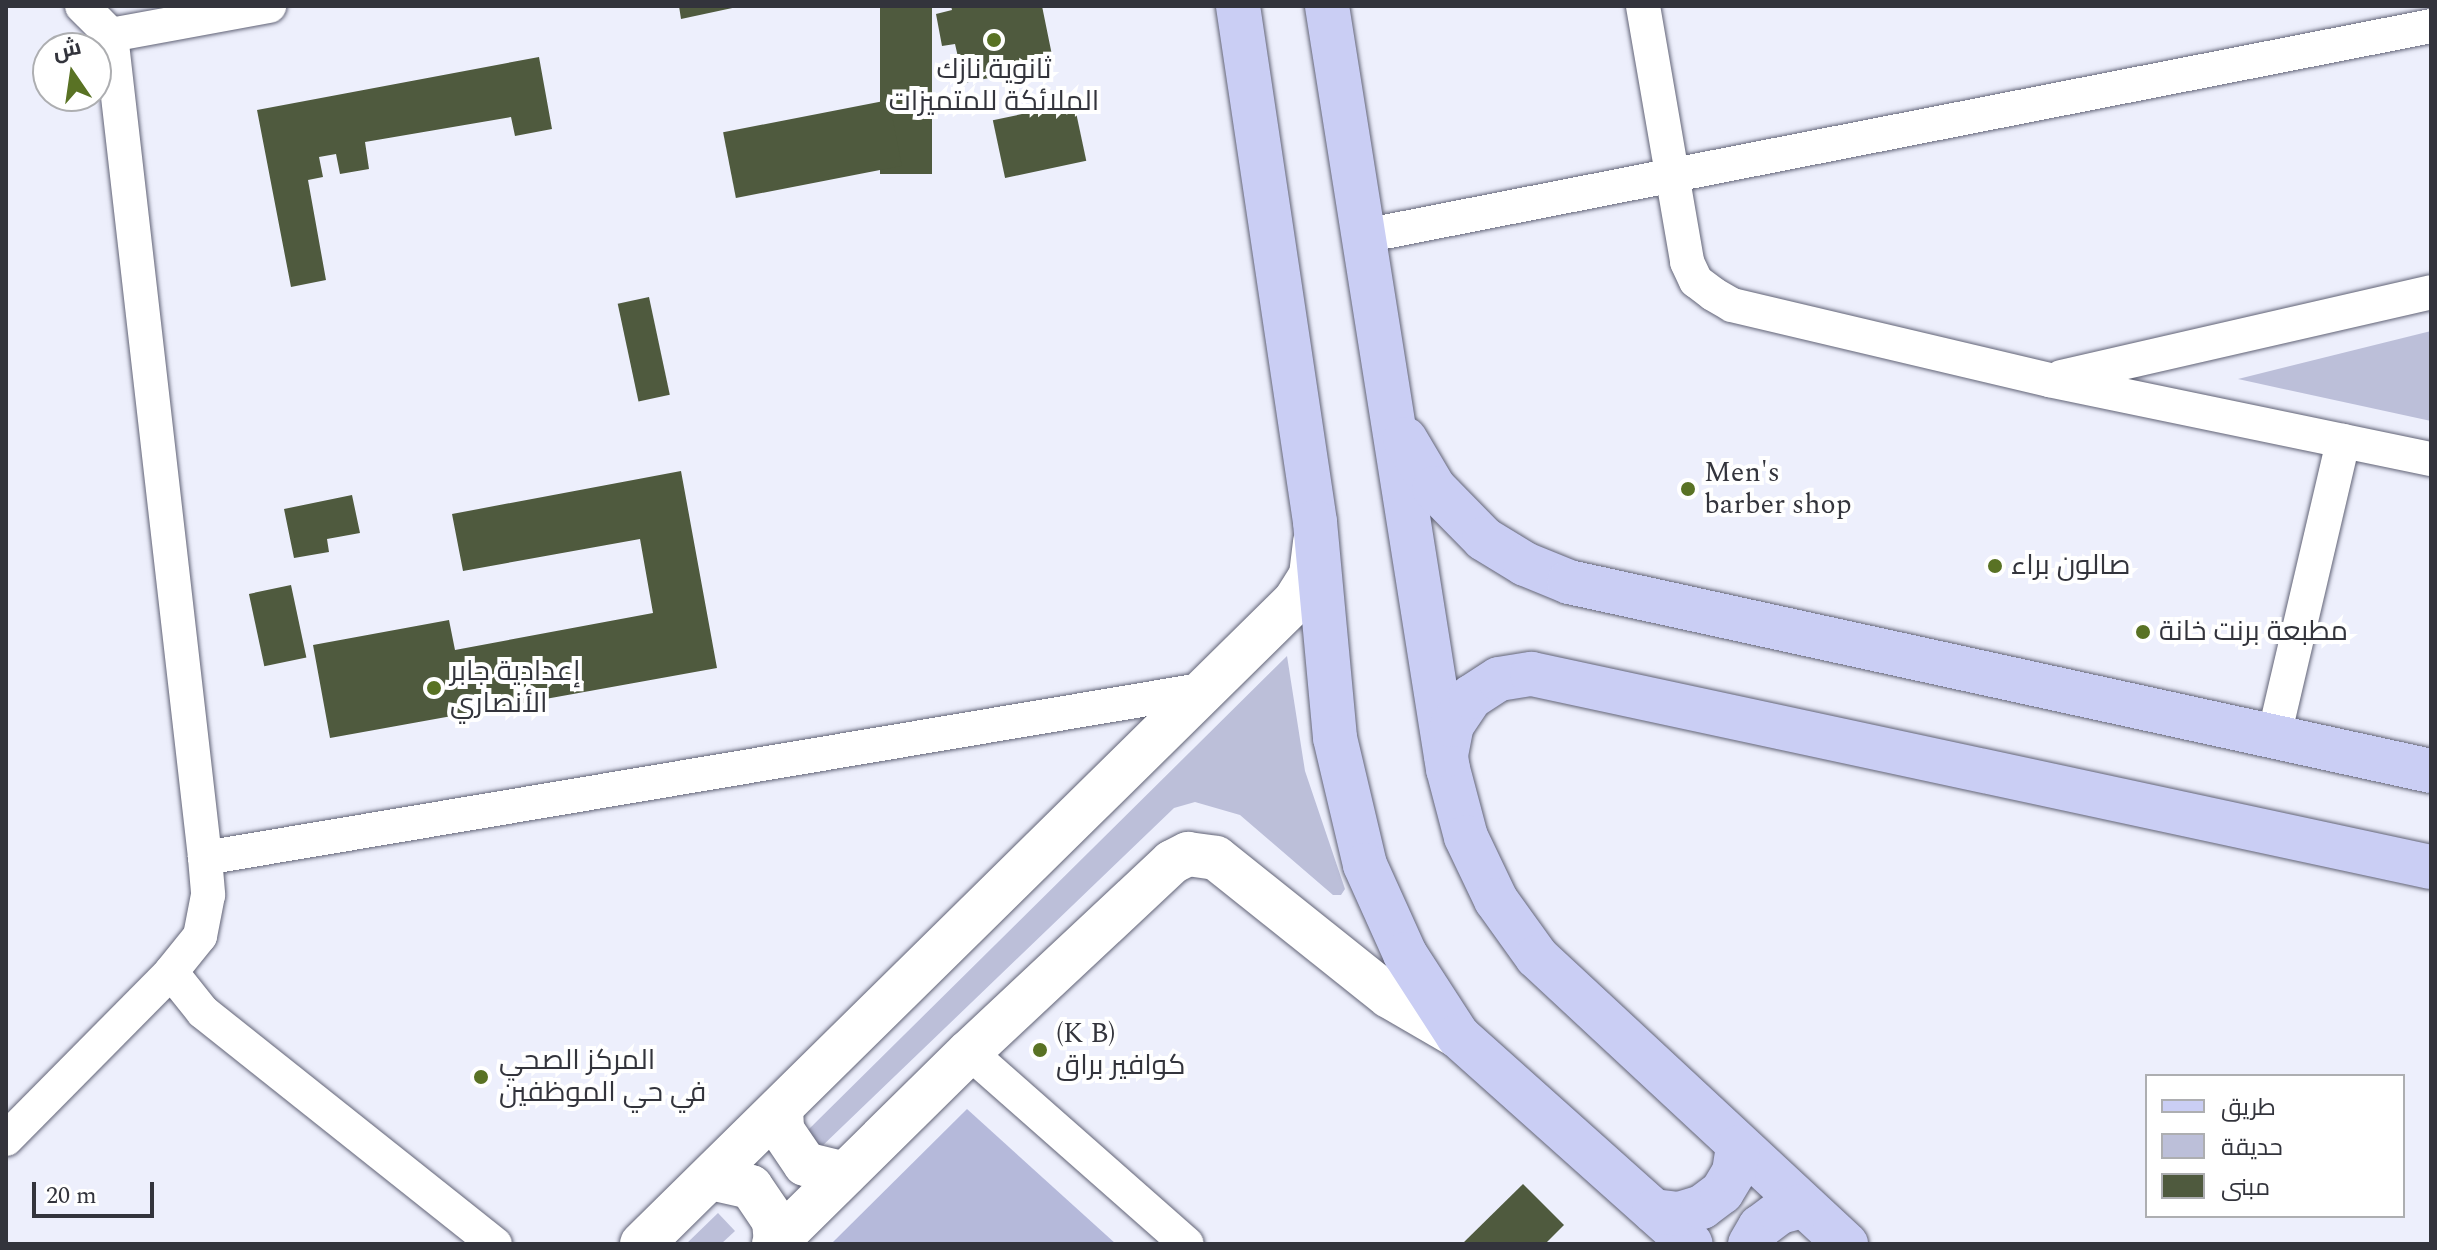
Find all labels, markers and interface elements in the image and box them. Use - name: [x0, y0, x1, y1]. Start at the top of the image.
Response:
- text: ش: [49, 31, 84, 69]
- marker: ثانوية نازك الملائكة للمتميزات: [985, 31, 1003, 49]
- north arrow: [32, 32, 112, 112]
- place label: ثانوية نازك الملائكة للمتميزات: [889, 53, 1099, 119]
- place label: Men's barber shop: [1704, 456, 1852, 522]
- marker: Men's barber shop: [1679, 480, 1697, 498]
- place label: صالون براء: [2011, 549, 2130, 583]
- marker: صالون براء: [1986, 557, 2004, 575]
- place label: مطبعة برنت خانة: [2159, 615, 2348, 649]
- marker: مطبعة برنت خانة: [2134, 623, 2152, 641]
- place label: إعدادية جابر الأنصاري: [450, 655, 580, 721]
- marker: إعدادية جابر الأنصاري: [425, 679, 443, 697]
- place label: (K B) كوافير براق: [1056, 1017, 1185, 1083]
- marker: (K B) كوافير براق: [1031, 1041, 1049, 1059]
- place label: المركز الصحي في حي الموظفين: [499, 1044, 706, 1110]
- marker: المركز الصحي في حي الموظفين: [470, 1066, 492, 1088]
- legend: [2145, 1074, 2405, 1218]
- text: طريق: [2221, 1090, 2276, 1126]
- text: حديقة: [2221, 1130, 2283, 1166]
- scale bar: [36, 1166, 158, 1216]
- text: مبنى: [2221, 1170, 2270, 1206]
- text: 20 m: [46, 1178, 97, 1214]

